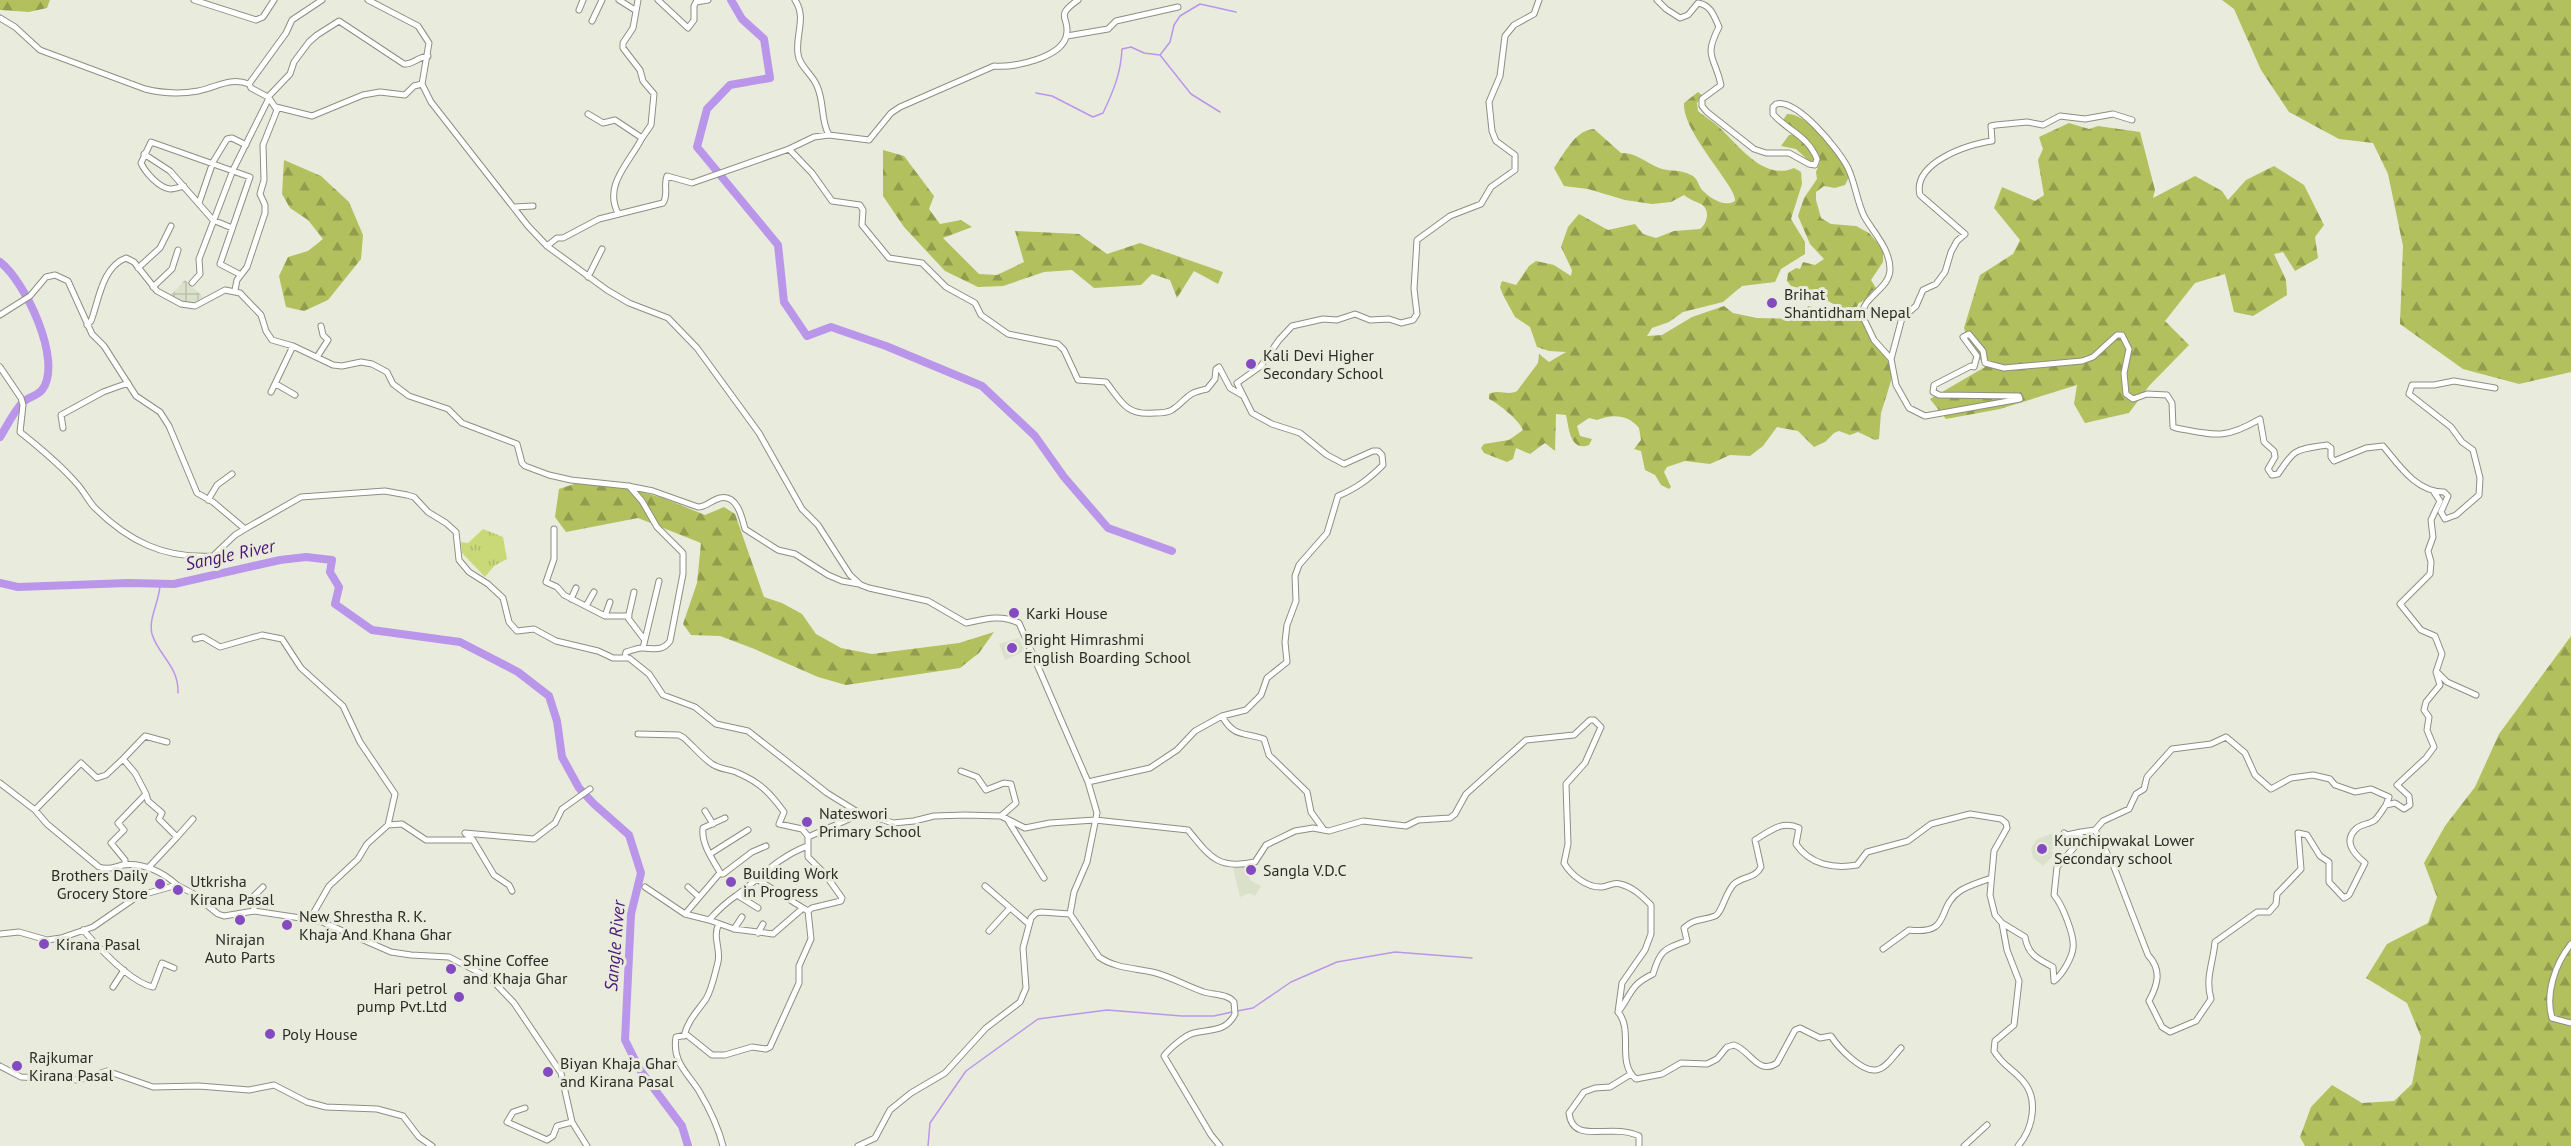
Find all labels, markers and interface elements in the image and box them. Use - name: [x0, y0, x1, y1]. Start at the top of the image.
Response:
- place label: Brihat Shantidham Nepal: [1784, 284, 1911, 322]
- marker: Brihat Shantidham Nepal: [1765, 296, 1779, 310]
- place label: Kali Devi Higher Secondary School: [1263, 345, 1383, 383]
- marker: Kali Devi Higher Secondary School: [1244, 357, 1258, 371]
- water label: Sangle River: [183, 534, 278, 575]
- place label: Karki House: [1026, 603, 1108, 623]
- marker: Karki House: [1007, 606, 1021, 620]
- place label: Bright Himrashmi English Boarding School: [1024, 629, 1191, 667]
- marker: Bright Himrashmi English Boarding School: [1005, 641, 1019, 655]
- place label: Nateswori Primary School: [819, 803, 921, 841]
- marker: Nateswori Primary School: [800, 815, 814, 829]
- place label: Kunchipwakal Lower Secondary school: [2054, 830, 2195, 868]
- marker: Kunchipwakal Lower Secondary school: [2035, 842, 2049, 856]
- place label: Sangla V.D.C: [1263, 860, 1347, 880]
- place label: Building Work in Progress: [743, 863, 839, 901]
- marker: Sangla V.D.C: [1244, 863, 1258, 877]
- place label: Brothers Daily Grocery Store: [51, 865, 149, 903]
- place label: Utkrisha Kirana Pasal: [190, 871, 274, 909]
- marker: Building Work in Progress: [724, 875, 738, 889]
- marker: Brothers Daily Grocery Store: [153, 877, 167, 891]
- marker: Utkrisha Kirana Pasal: [171, 883, 185, 897]
- water label: Sangle River: [599, 899, 630, 992]
- place label: New Shrestha R. K. Khaja And Khana Ghar: [299, 906, 452, 944]
- marker: Nirajan Auto Parts: [233, 913, 247, 927]
- marker: New Shrestha R. K. Khaja And Khana Ghar: [280, 918, 294, 932]
- place label: Nirajan Auto Parts: [205, 929, 276, 967]
- place label: Kirana Pasal: [56, 934, 140, 954]
- marker: Kirana Pasal: [37, 937, 51, 951]
- place label: Shine Coffee and Khaja Ghar: [463, 950, 568, 988]
- marker: Shine Coffee and Khaja Ghar: [444, 962, 458, 976]
- place label: Hari petrol pump Pvt.Ltd: [356, 978, 447, 1016]
- marker: Hari petrol pump Pvt.Ltd: [452, 990, 466, 1004]
- place label: Poly House: [282, 1024, 358, 1044]
- marker: Poly House: [263, 1027, 277, 1041]
- place label: Rajkumar Kirana Pasal: [29, 1047, 113, 1085]
- place label: Biyan Khaja Ghar and Kirana Pasal: [560, 1053, 677, 1091]
- marker: Rajkumar Kirana Pasal: [10, 1059, 24, 1073]
- marker: Biyan Khaja Ghar and Kirana Pasal: [541, 1065, 555, 1079]

